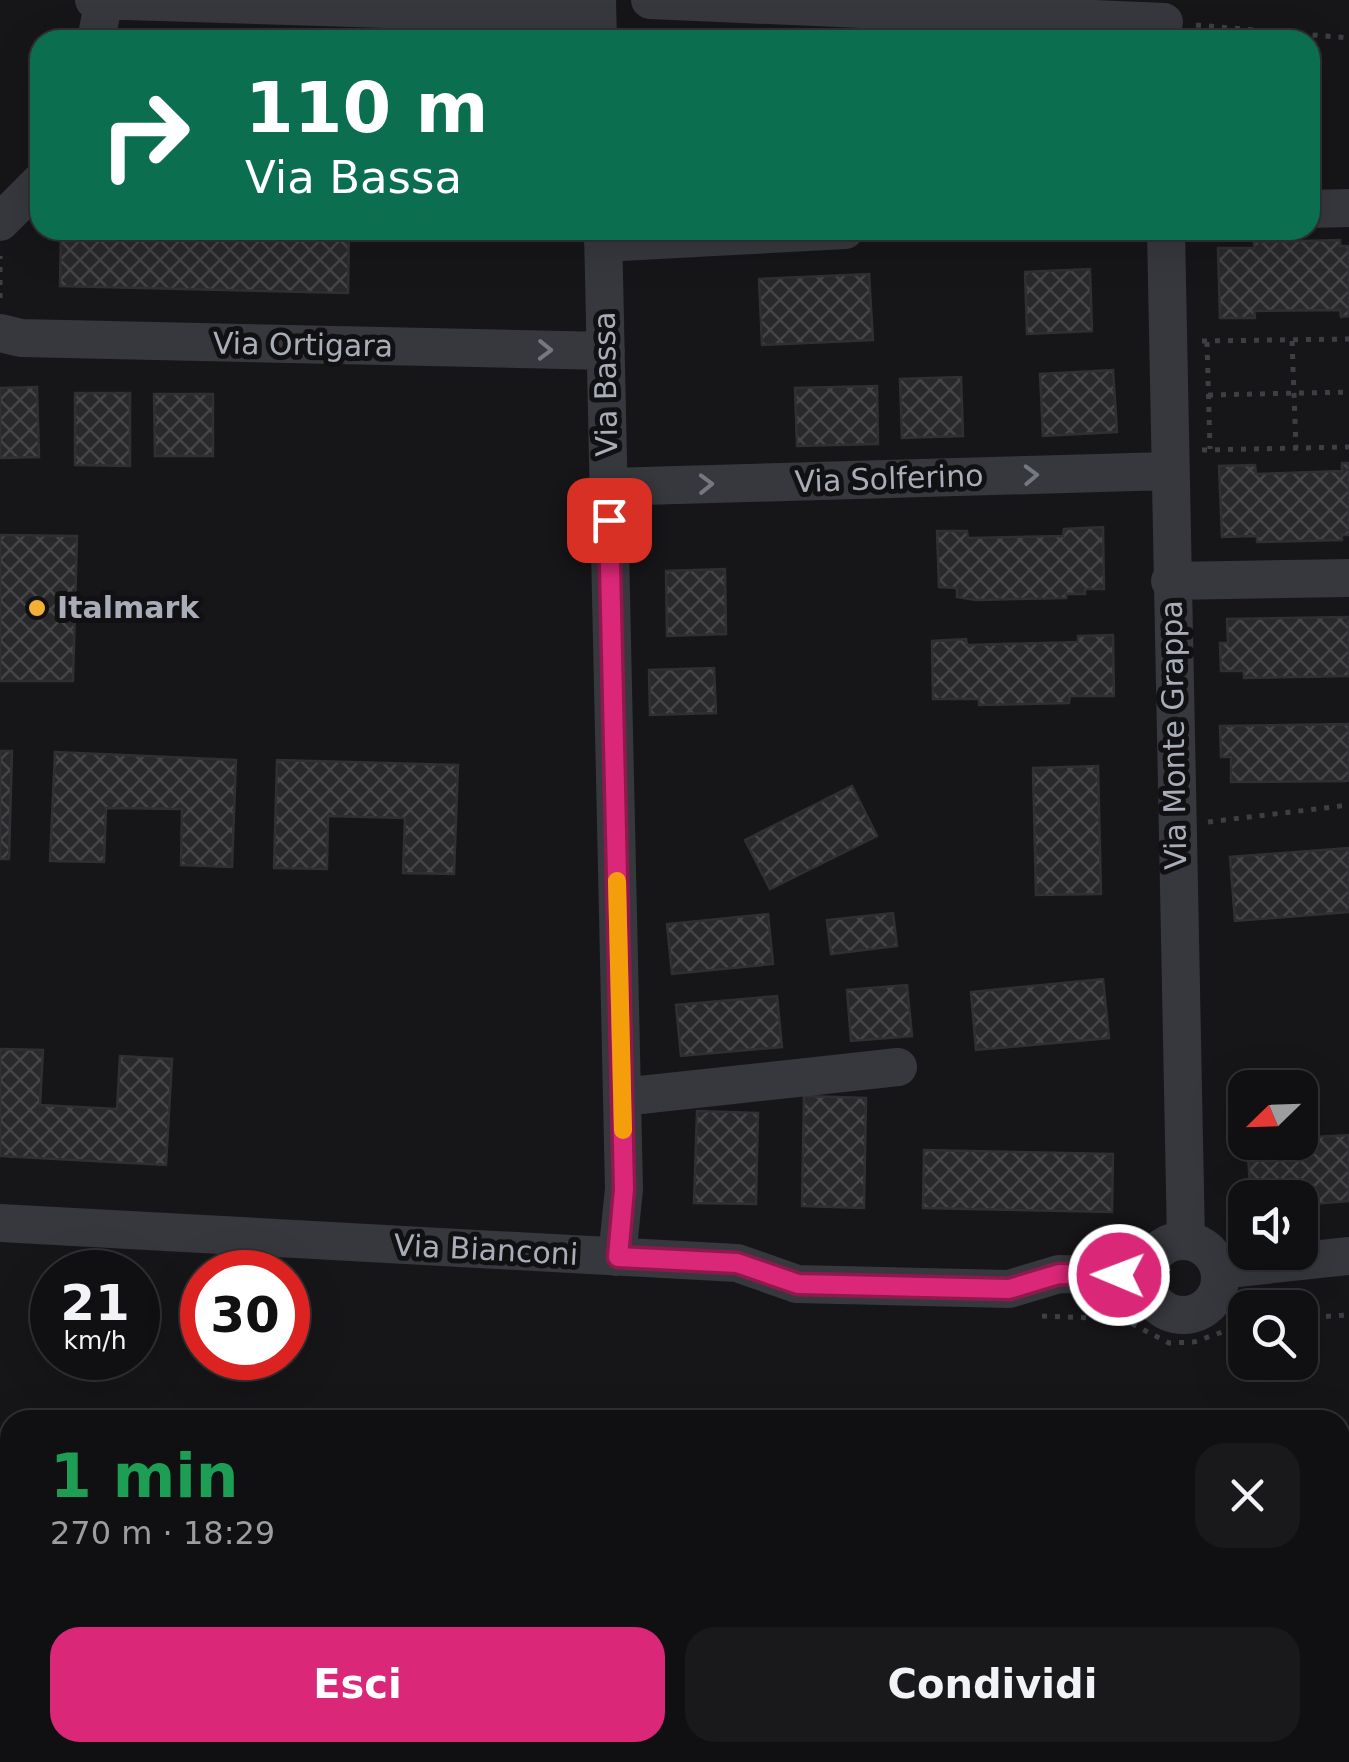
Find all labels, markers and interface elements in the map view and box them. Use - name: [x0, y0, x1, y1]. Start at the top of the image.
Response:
- text: 110 m: [245, 67, 488, 149]
- icon: right: [80, 70, 210, 200]
- text: Via Bassa: [245, 151, 462, 204]
- street label: Via Bassa: [587, 311, 624, 457]
- street label: Via Ortigara: [213, 325, 393, 364]
- one-way arrow: [538, 339, 553, 361]
- street label: Via Solferino: [794, 458, 984, 499]
- one-way arrow: [1023, 465, 1039, 486]
- one-way arrow: [700, 473, 715, 495]
- pin: [567, 478, 652, 563]
- icon: arrive: [582, 493, 637, 548]
- place label: Italmark: [57, 590, 200, 625]
- marker: Italmark: [26, 597, 48, 619]
- street label: Via Monte Grappa: [1154, 600, 1193, 870]
- north arrow: [1228, 1070, 1318, 1160]
- map controls: [1228, 1070, 1318, 1380]
- button: sound: [1228, 1180, 1318, 1270]
- position arrow: [1067, 1223, 1171, 1327]
- street label: Via Bianconi: [393, 1227, 579, 1272]
- speed limit sign: 30: [180, 1250, 310, 1380]
- text: 21: [60, 1274, 130, 1332]
- button: search: [1228, 1290, 1318, 1380]
- text: km/h: [63, 1326, 127, 1355]
- text: 1 min: [50, 1441, 238, 1511]
- button: close: [1195, 1443, 1300, 1548]
- text: 270 m · 18:29: [50, 1514, 275, 1552]
- button: Esci: [50, 1627, 665, 1742]
- button: Condividi: [685, 1627, 1300, 1742]

